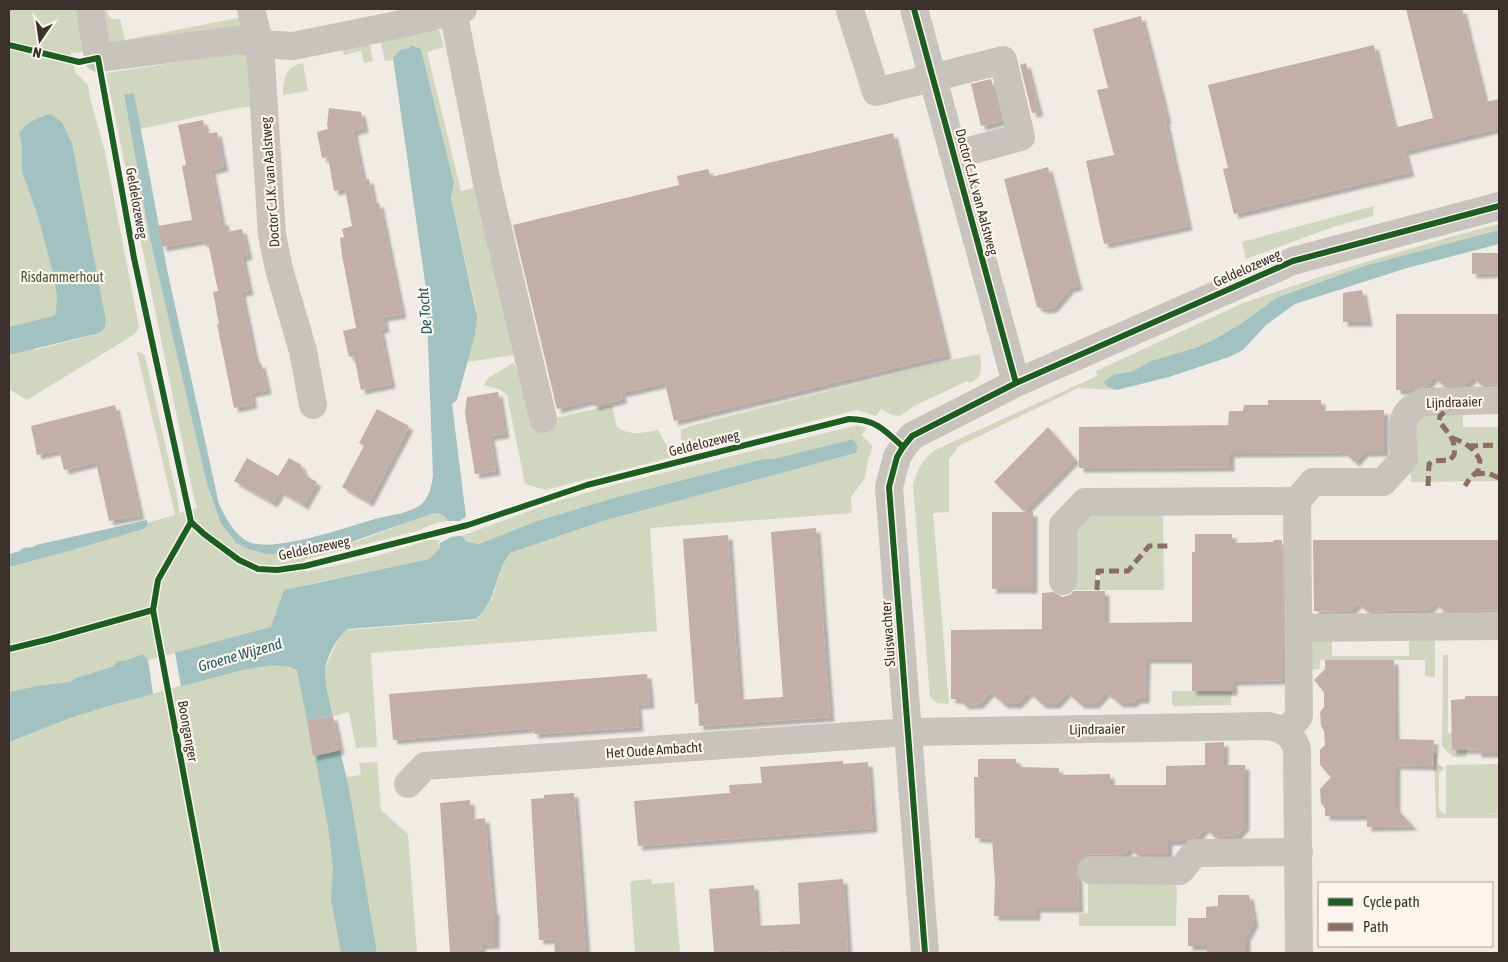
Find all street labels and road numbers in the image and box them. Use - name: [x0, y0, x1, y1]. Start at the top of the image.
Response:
- street label: Doctor C.J.K. van Aalstweg: [257, 116, 283, 248]
- street label: Doctor C.J.K. van Aalstweg: [952, 127, 1002, 257]
- street label: Geldelozeweg: [123, 166, 151, 240]
- street label: Geldelozeweg: [1211, 246, 1283, 290]
- street label: Lijndraaier: [1426, 393, 1483, 411]
- street label: Geldelozeweg: [667, 427, 741, 459]
- street label: Geldelozeweg: [277, 533, 351, 563]
- street label: Sluiswachter: [878, 600, 898, 667]
- street label: Boonganger: [175, 699, 201, 764]
- street label: Lijndraaier: [1069, 720, 1126, 737]
- street label: Het Oude Ambacht: [605, 739, 703, 761]

